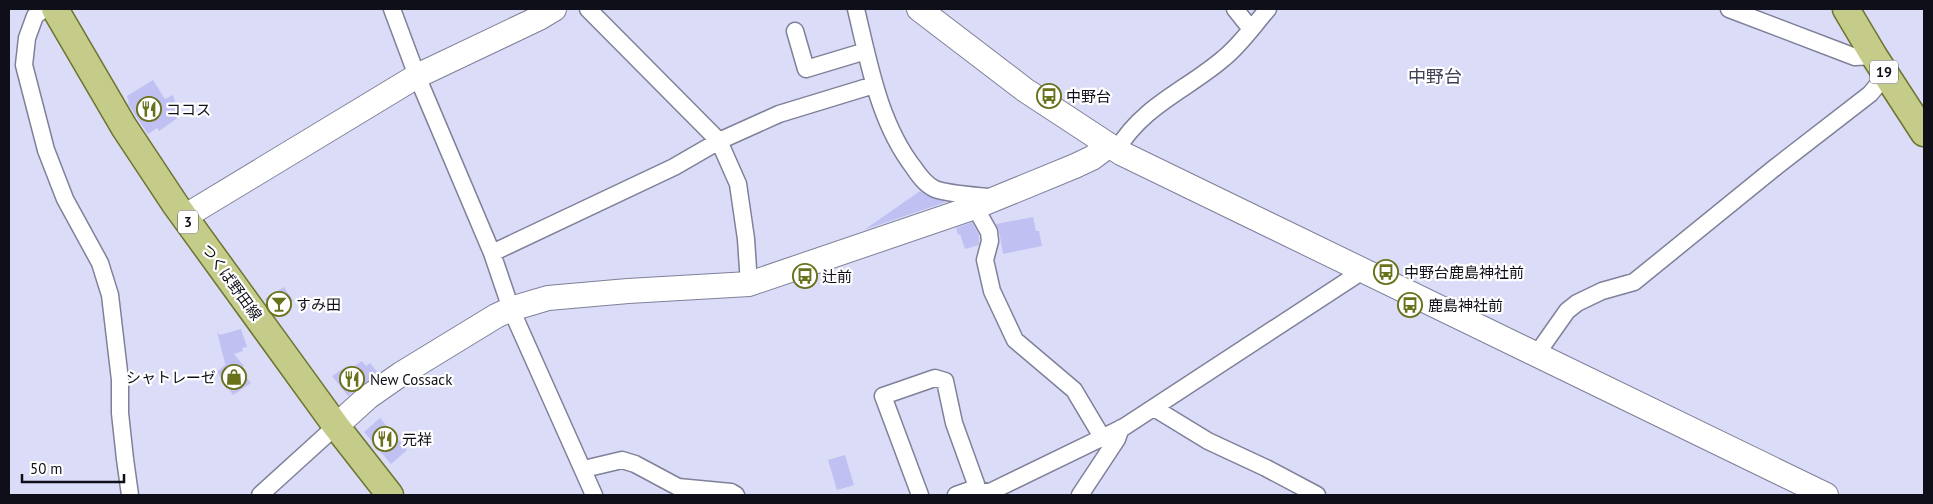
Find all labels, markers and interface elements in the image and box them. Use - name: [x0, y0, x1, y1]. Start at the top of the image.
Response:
- road number: 19: [1870, 61, 1898, 84]
- district label: 中野台: [1408, 65, 1462, 88]
- bus stop icon: 中野台: [1036, 83, 1062, 109]
- place label: 中野台: [1066, 87, 1111, 106]
- restaurant icon: ココス: [136, 96, 162, 122]
- place label: ココス: [166, 100, 211, 119]
- road number: 3: [178, 210, 198, 233]
- street label: つくば野田線: [198, 240, 266, 324]
- bus stop icon: 中野台鹿島神社前: [1373, 259, 1399, 285]
- bus stop icon: 辻前: [792, 263, 818, 289]
- place label: 中野台鹿島神社前: [1404, 263, 1524, 282]
- place label: 辻前: [822, 267, 852, 286]
- bar icon: すみ田: [266, 291, 292, 317]
- bus stop icon: 鹿島神社前: [1397, 292, 1423, 318]
- place label: すみ田: [296, 295, 341, 314]
- place label: 鹿島神社前: [1428, 296, 1503, 315]
- shop icon: シャトレーゼ: [221, 364, 247, 390]
- restaurant icon: New Cossack: [339, 366, 365, 392]
- place label: シャトレーゼ: [126, 368, 216, 387]
- place label: New Cossack: [370, 370, 453, 389]
- restaurant icon: 元祥: [372, 426, 398, 452]
- place label: 元祥: [402, 430, 432, 449]
- scale bar: [22, 452, 125, 484]
- text: 50 m: [30, 459, 63, 478]

